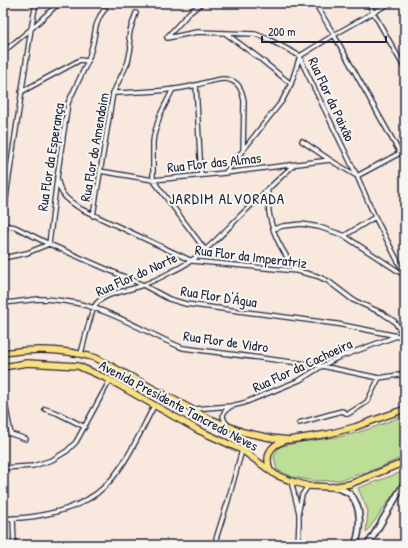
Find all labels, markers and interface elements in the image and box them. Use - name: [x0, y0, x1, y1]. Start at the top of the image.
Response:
- scale bar: [262, 18, 386, 44]
- text: 200 m: [268, 23, 295, 40]
- street label: Rua Flor da Paixão: [304, 54, 360, 144]
- street label: Rua Flor do Amendoim: [75, 91, 113, 203]
- street label: Rua Flor da Esperança: [32, 101, 69, 213]
- street label: Rua Flor das Almas: [166, 148, 262, 176]
- district label: JARDIM ALVORADA: [169, 188, 285, 209]
- street label: Rua Flor da Imperatriz: [194, 240, 308, 273]
- street label: Rua Flor do Norte: [92, 247, 180, 300]
- street label: Rua Flor D'Água: [179, 281, 259, 312]
- street label: Rua Flor de Vidro: [182, 326, 270, 356]
- street label: Rua Flor da Cachoeira: [249, 333, 355, 396]
- street label: Avenida Presidente Tancredo Neves: [96, 355, 262, 455]

